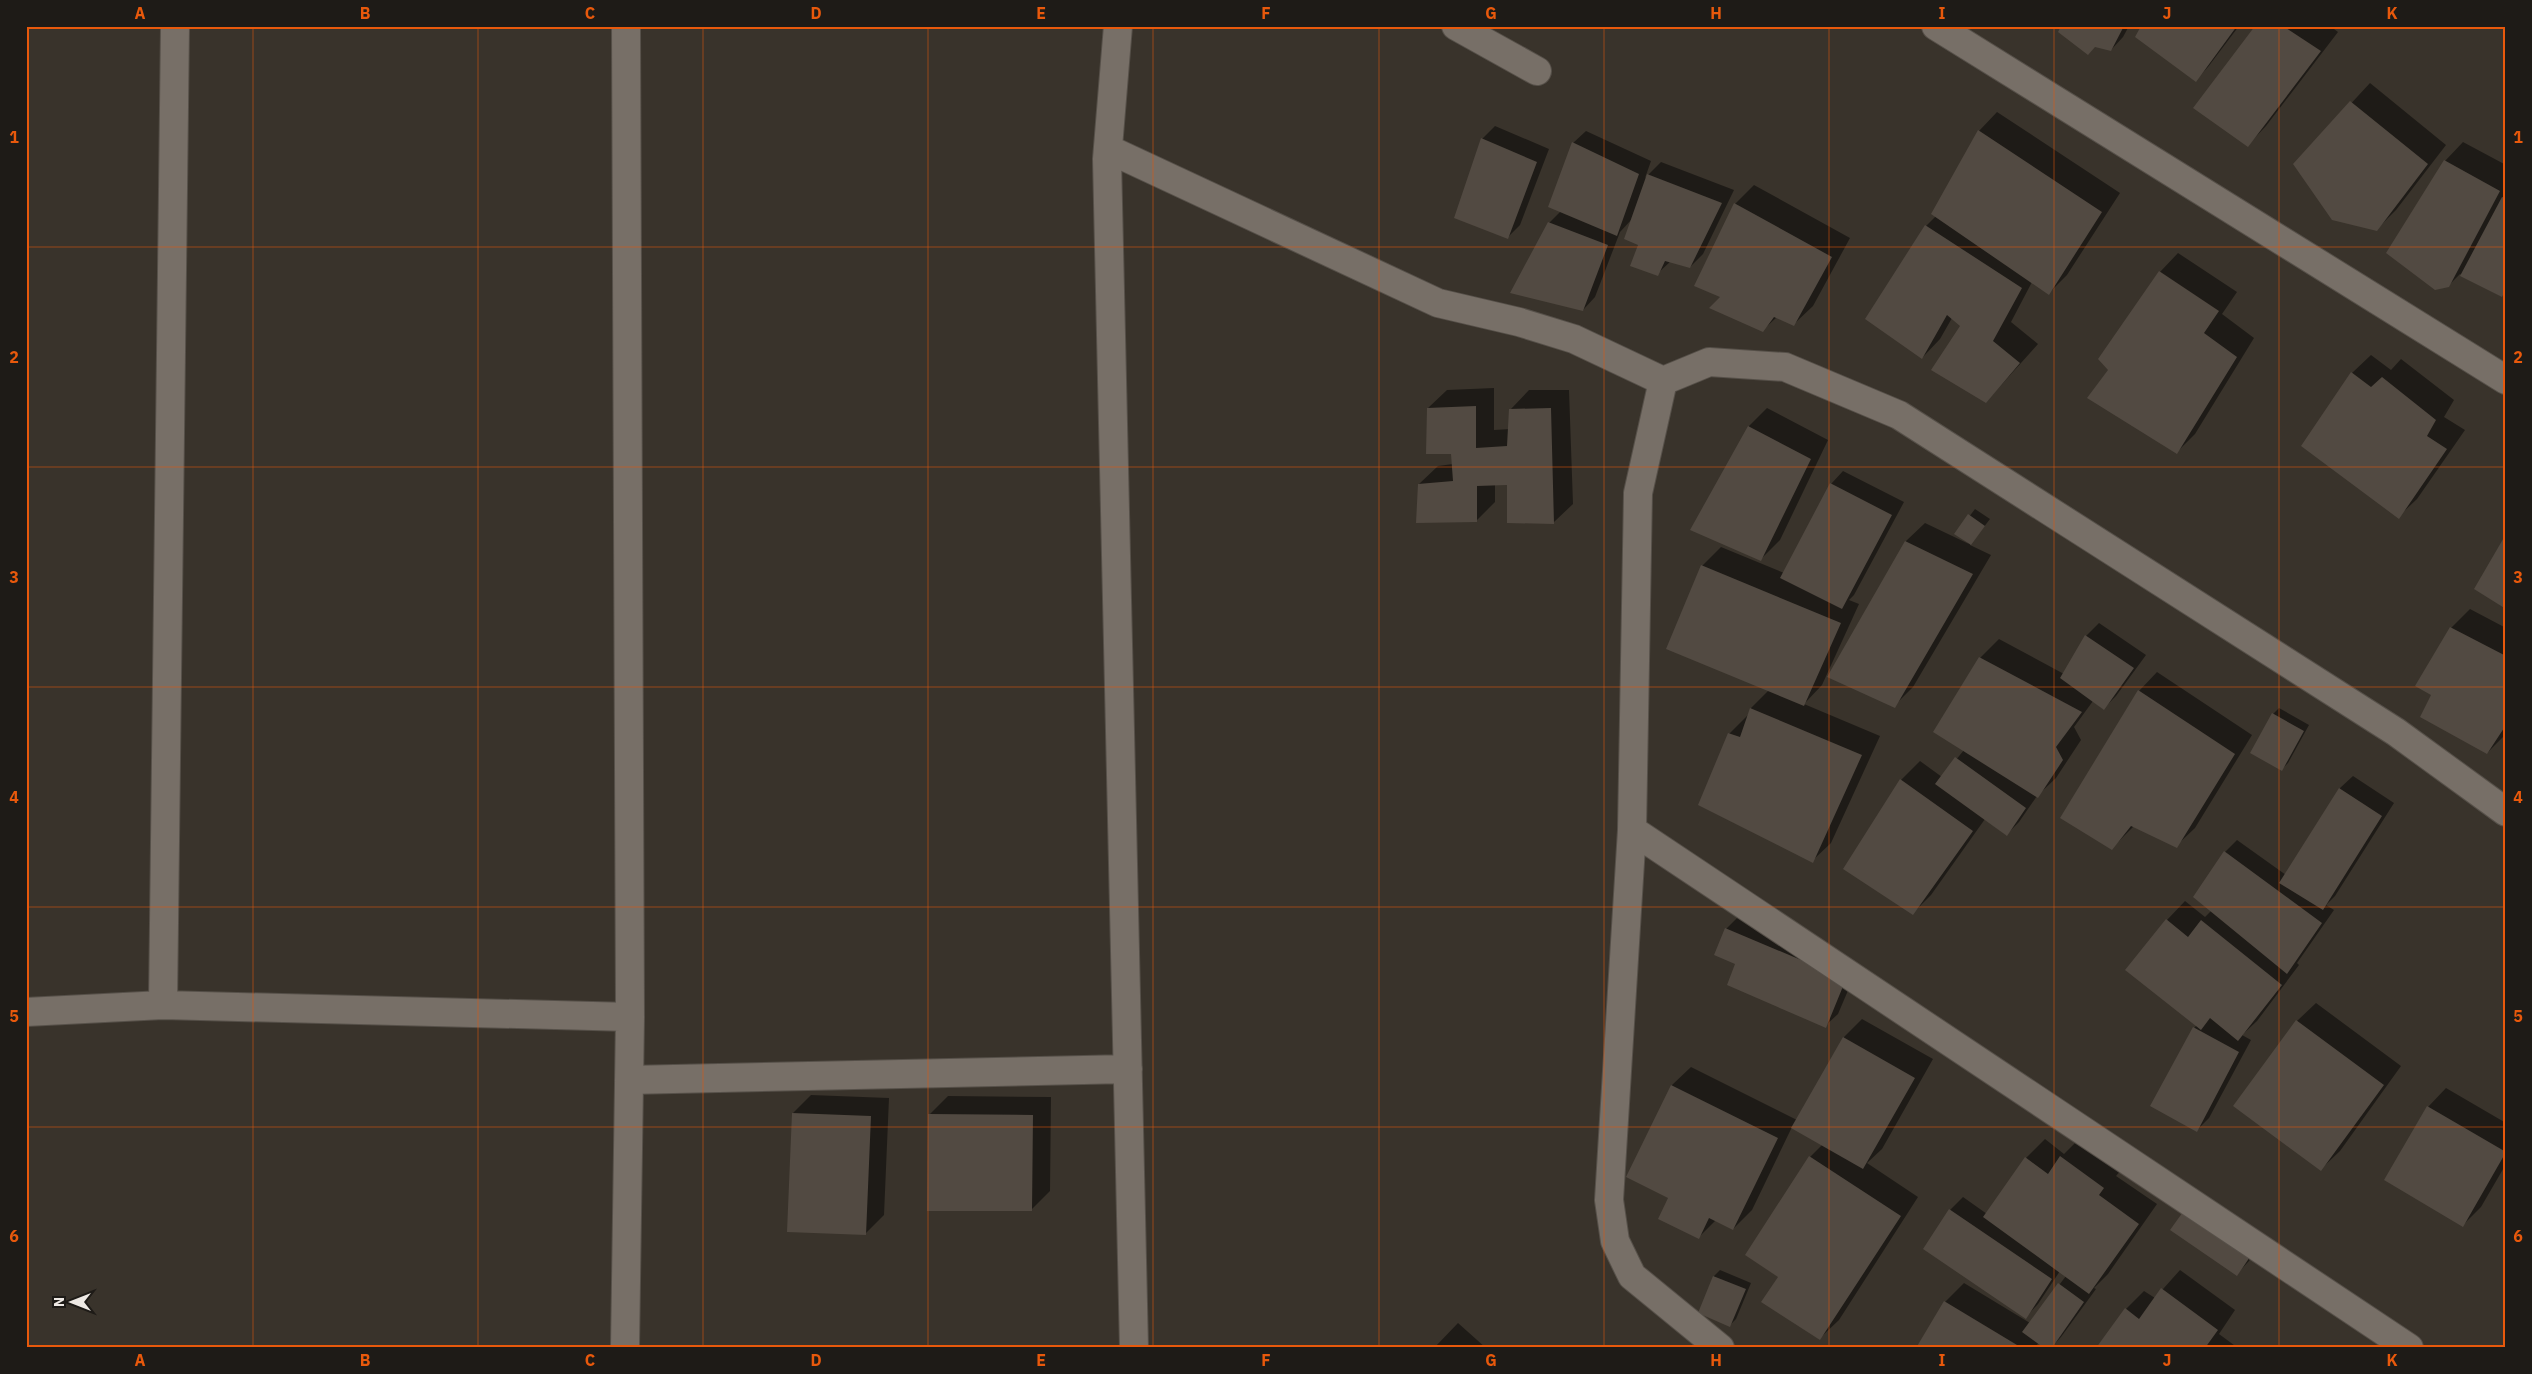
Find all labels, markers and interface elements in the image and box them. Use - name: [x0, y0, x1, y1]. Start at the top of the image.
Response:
- text: A: [135, 3, 146, 23]
- text: B: [360, 3, 371, 23]
- text: C: [585, 3, 595, 23]
- text: D: [810, 3, 822, 23]
- text: E: [1036, 3, 1046, 23]
- text: F: [1261, 3, 1271, 23]
- text: G: [1485, 3, 1497, 23]
- text: H: [1710, 3, 1722, 23]
- text: I: [1939, 3, 1946, 23]
- text: J: [2163, 3, 2171, 23]
- text: K: [2386, 3, 2398, 23]
- text: 1: [9, 127, 19, 147]
- text: 1: [2513, 127, 2523, 147]
- text: 2: [9, 347, 19, 367]
- text: 2: [2513, 347, 2523, 367]
- text: 3: [9, 567, 19, 587]
- text: 3: [2513, 567, 2523, 587]
- text: 4: [9, 787, 19, 807]
- text: 4: [2513, 787, 2523, 807]
- text: 5: [9, 1006, 19, 1026]
- text: 5: [2513, 1006, 2523, 1026]
- text: 6: [9, 1226, 19, 1246]
- text: 6: [2513, 1226, 2523, 1246]
- north arrow: [48, 1276, 98, 1326]
- text: N: [50, 1297, 68, 1307]
- text: A: [135, 1350, 146, 1370]
- text: B: [360, 1350, 371, 1370]
- text: C: [585, 1350, 595, 1370]
- text: D: [810, 1350, 822, 1370]
- text: E: [1036, 1350, 1046, 1370]
- text: F: [1261, 1350, 1271, 1370]
- text: G: [1485, 1350, 1497, 1370]
- text: H: [1710, 1350, 1722, 1370]
- text: I: [1939, 1350, 1946, 1370]
- text: J: [2163, 1350, 2171, 1370]
- text: K: [2386, 1350, 2398, 1370]

